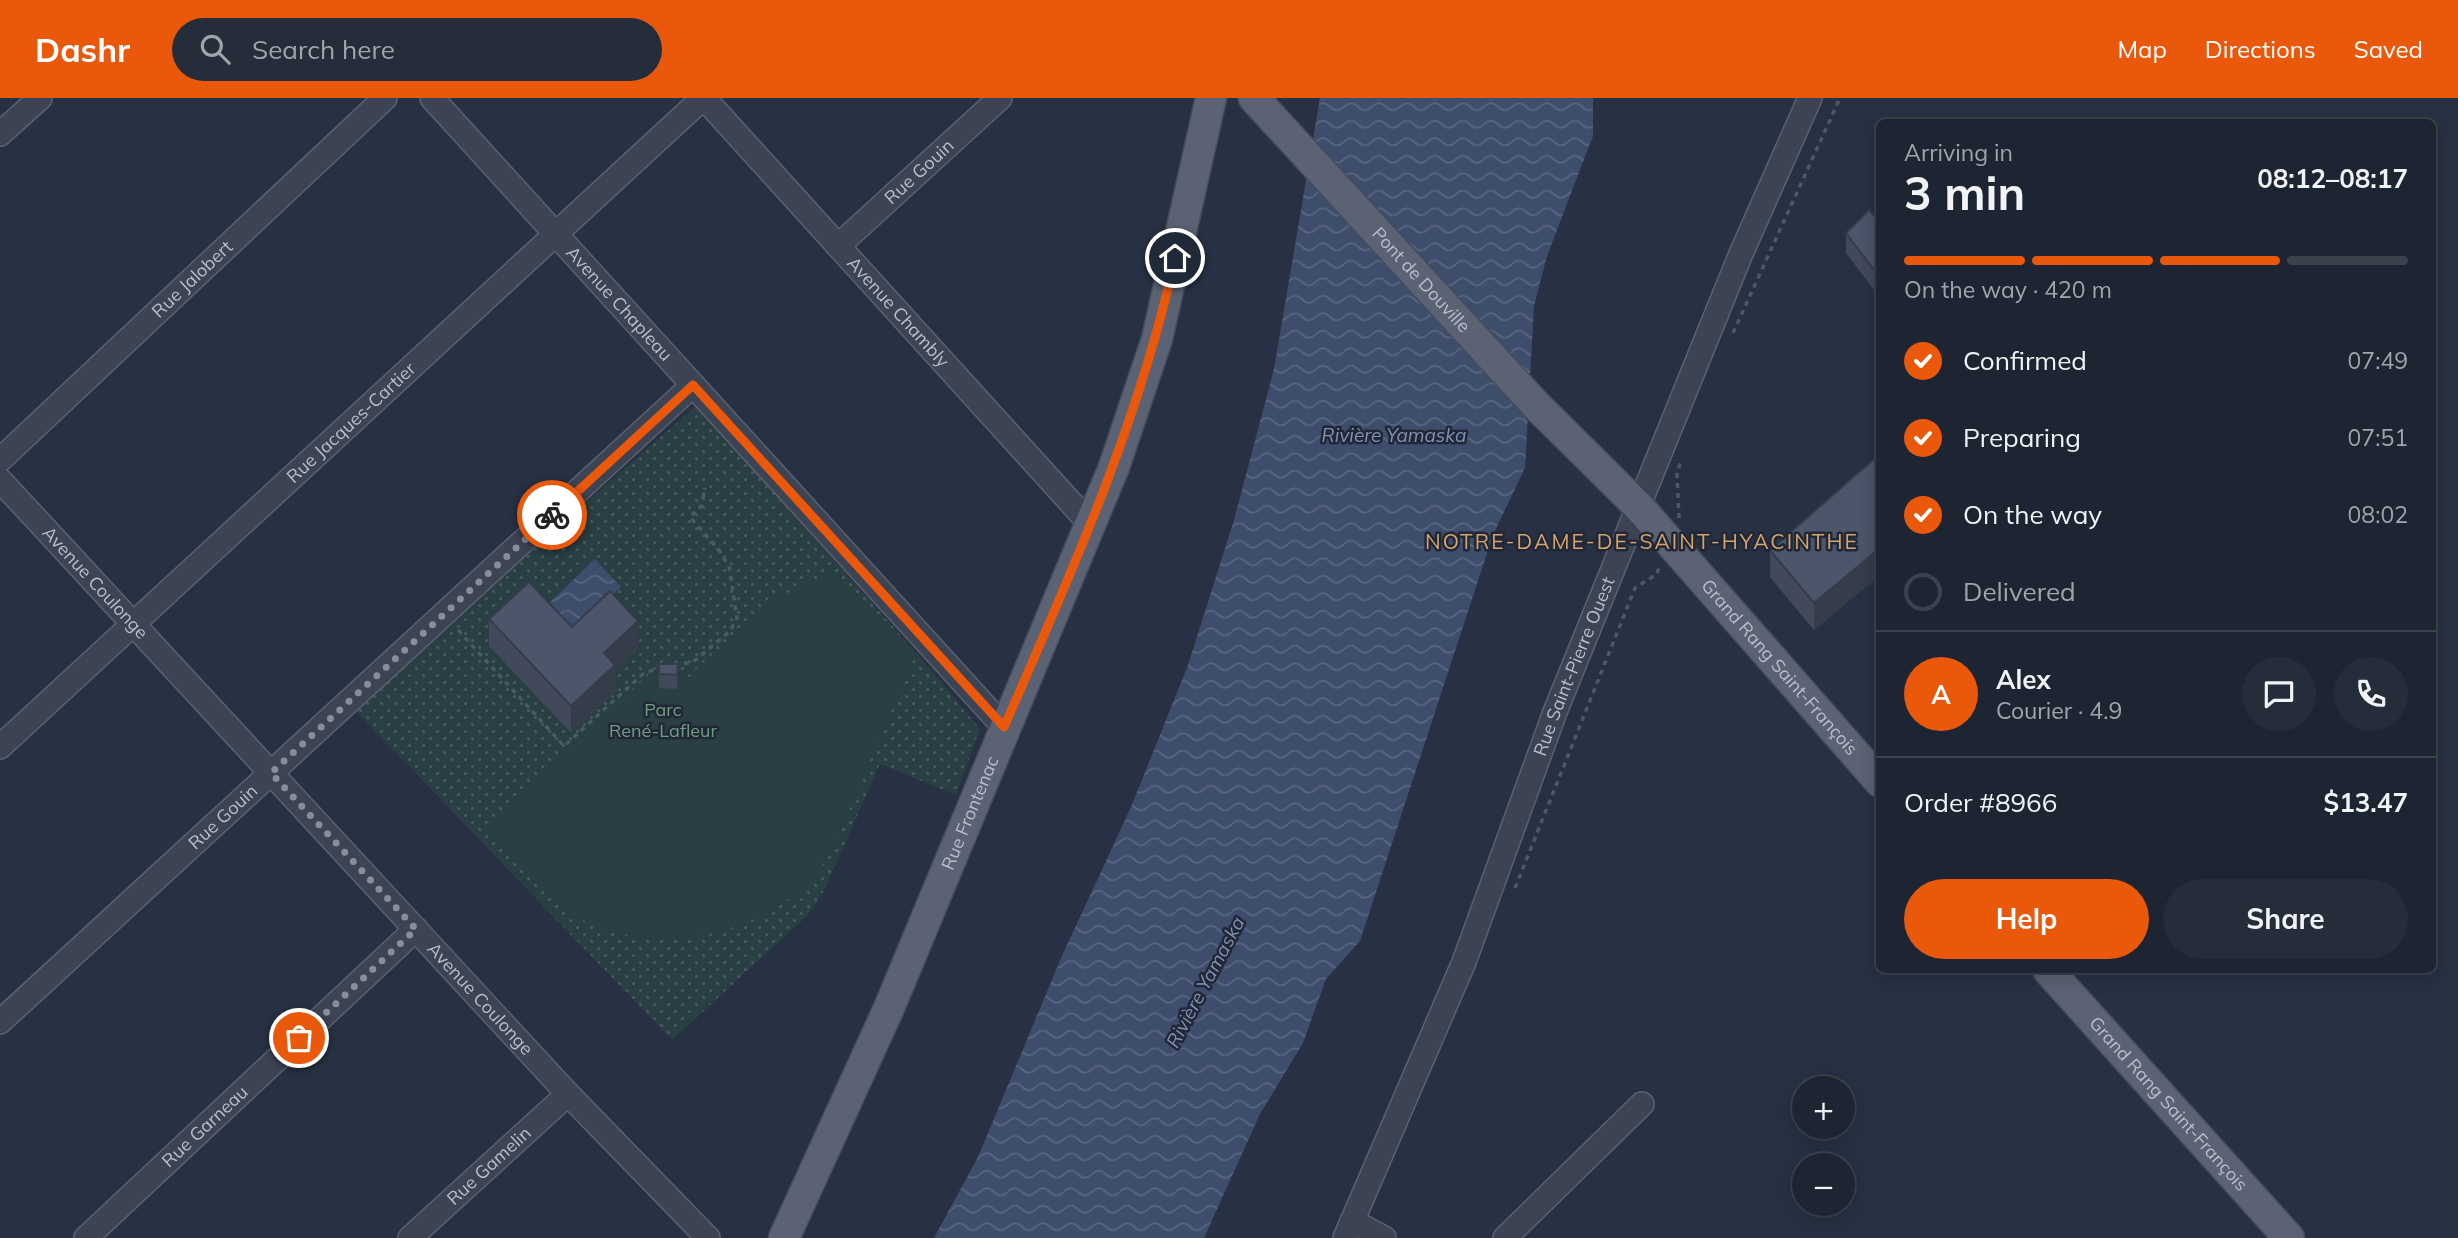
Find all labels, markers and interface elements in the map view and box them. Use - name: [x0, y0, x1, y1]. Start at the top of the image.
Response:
- search box: [172, 18, 662, 81]
- text: Dashr: [35, 29, 130, 70]
- icon: search: [196, 30, 234, 68]
- text: Search here: [252, 33, 395, 66]
- text: Map: [2117, 34, 2167, 64]
- text: Directions: [2205, 34, 2316, 64]
- text: Saved: [2354, 34, 2423, 64]
- street label: Rue Gouin: [879, 134, 958, 209]
- text: Arriving in: [1904, 138, 2013, 167]
- text: 08:12–08:17: [2257, 162, 2408, 195]
- text: 3 min: [1904, 164, 2025, 222]
- street label: Pont de Douville: [1367, 222, 1476, 337]
- pin: [1145, 228, 1205, 288]
- street label: Rue Jalobert: [147, 235, 237, 322]
- icon: home: [1156, 239, 1194, 277]
- street label: Avenue Chapleau: [561, 241, 677, 366]
- street label: Avenue Chambly: [842, 252, 955, 372]
- text: On the way · 420 m: [1904, 275, 2112, 304]
- icon: check: [1904, 342, 1942, 380]
- text: Confirmed: [1963, 344, 2087, 377]
- text: 07:49: [2348, 346, 2408, 375]
- street label: Rue Jacques-Cartier: [282, 357, 420, 488]
- icon: check: [1904, 419, 1942, 457]
- text: Preparing: [1963, 421, 2081, 454]
- water label: Rivière Yamaska: [1322, 423, 1466, 447]
- text: 07:51: [2348, 423, 2408, 452]
- courier: [517, 480, 587, 550]
- icon: bike: [533, 496, 571, 534]
- icon: check: [1904, 496, 1942, 534]
- text: On the way: [1963, 498, 2102, 531]
- text: 08:02: [2348, 500, 2408, 529]
- street label: Avenue Coulonge: [38, 521, 153, 644]
- district label: NOTRE-DAME-DE-SAINT-HYACINTHE: [1425, 528, 1859, 554]
- street label: Rue Saint-Pierre Ouest: [1528, 573, 1620, 759]
- street label: Grand Rang Saint-François: [1697, 574, 1863, 760]
- text: Delivered: [1963, 575, 2076, 608]
- button: chat: [2242, 657, 2316, 731]
- button: phone: [2334, 657, 2408, 731]
- text: Alex: [1996, 663, 2051, 696]
- text: A: [1931, 678, 1951, 711]
- text: Courier · 4.9: [1996, 696, 2122, 725]
- park label: Parc René-Lafleur: [609, 698, 717, 742]
- street label: Rue Frontenac: [936, 753, 1003, 873]
- street label: Rue Gouin: [183, 779, 262, 854]
- text: Order #8966: [1904, 786, 2057, 819]
- text: $13.47: [2324, 786, 2408, 819]
- button: Help: [1904, 879, 2149, 959]
- button: Share: [2163, 879, 2408, 959]
- water label: Rivière Yamaska: [1160, 912, 1250, 1052]
- street label: Avenue Coulonge: [423, 937, 538, 1060]
- pin: [269, 1008, 329, 1068]
- street label: Grand Rang Saint-François: [2084, 1012, 2253, 1196]
- icon: bag: [280, 1019, 318, 1057]
- map controls: [1792, 1076, 1855, 1216]
- button: +: [1792, 1076, 1855, 1139]
- street label: Rue Garneau: [157, 1080, 252, 1172]
- street label: Rue Gamelin: [442, 1121, 536, 1210]
- button: −: [1792, 1153, 1855, 1216]

